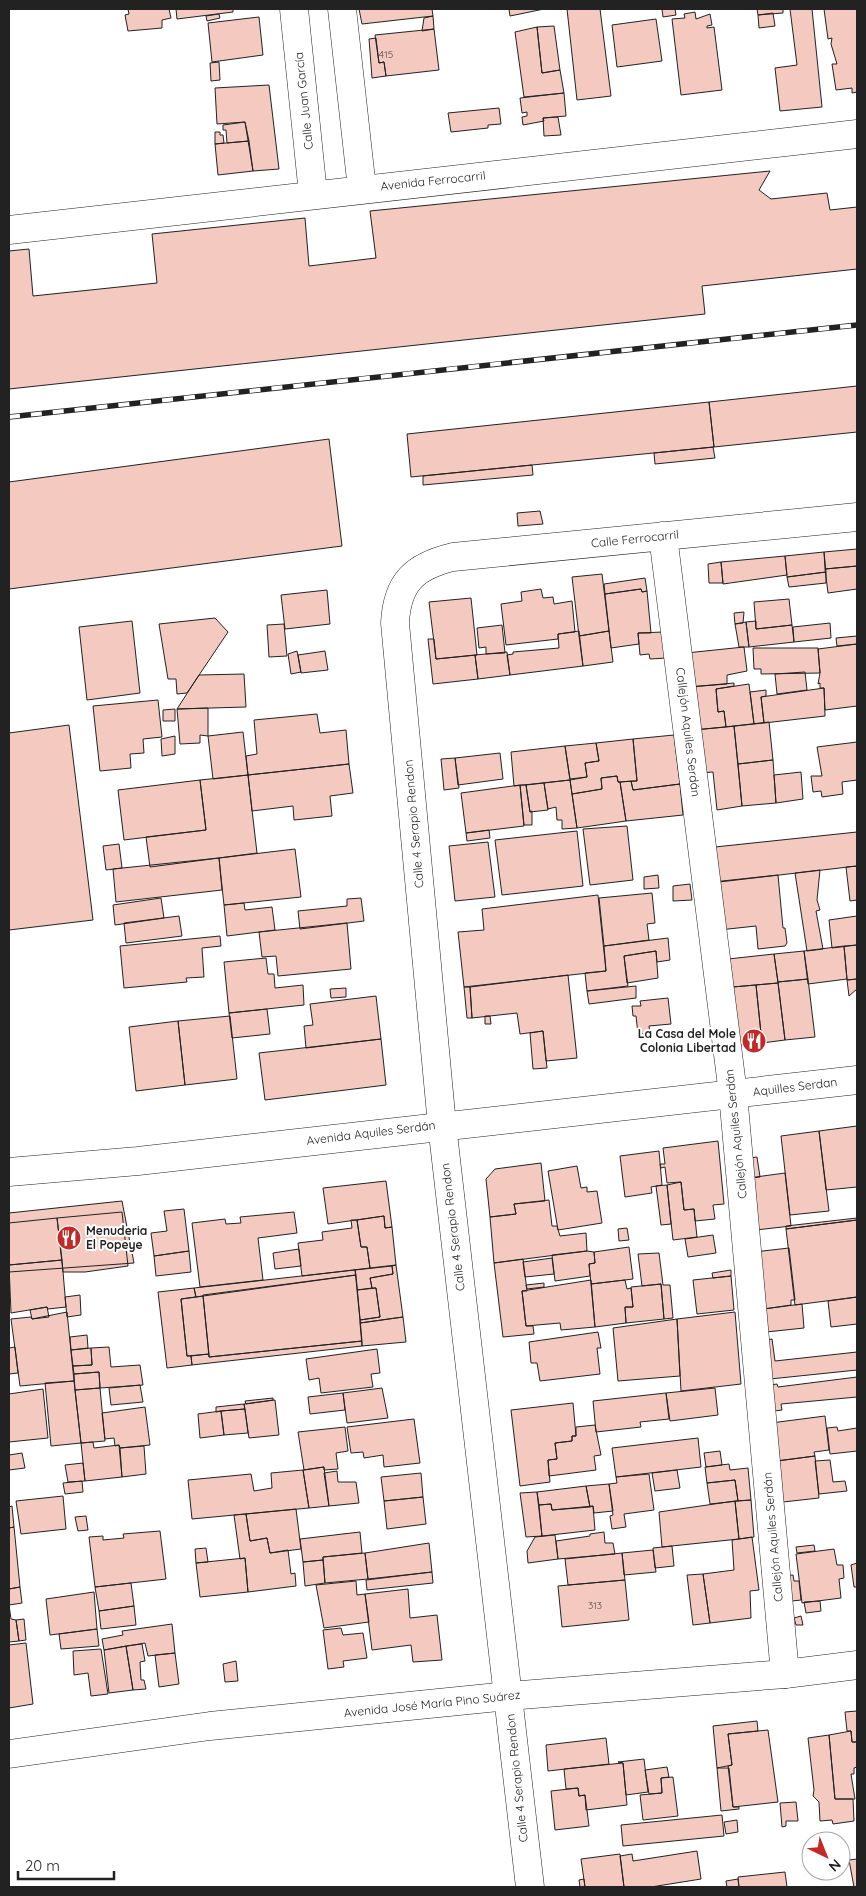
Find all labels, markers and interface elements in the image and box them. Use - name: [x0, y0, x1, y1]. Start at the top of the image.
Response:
- house number: 415: [379, 48, 393, 61]
- street label: Calle Juan García: [291, 52, 316, 151]
- street label: Avenida Ferrocarril: [380, 168, 486, 193]
- street label: Calle Ferrocarril: [590, 526, 680, 551]
- street label: Callejón Aquiles Serdán: [673, 666, 704, 797]
- street label: Calle 4 Serapio Rendon: [400, 759, 427, 889]
- place label: La Casa del Mole Colonia Libertad: [638, 1026, 736, 1055]
- restaurant icon: La Casa del Mole Colonia Libertad: [741, 1028, 767, 1054]
- street label: Callejón Aquiles Serdán: [721, 1069, 750, 1200]
- street label: Aquilles Serdan: [752, 1074, 838, 1099]
- street label: Avenida Aquiles Serdán: [306, 1117, 436, 1148]
- street label: Calle 4 Serapio Rendon: [437, 1162, 468, 1292]
- place label: Menuderia El Popeye: [86, 1223, 147, 1252]
- restaurant icon: Menuderia El Popeye: [56, 1225, 82, 1251]
- street label: Callejón Aquiles Serdán: [759, 1472, 786, 1603]
- house number: 313: [588, 1599, 602, 1612]
- street label: Avenida José María Pino Suárez: [343, 1687, 521, 1720]
- street label: Calle 4 Serapio Rendon: [502, 1713, 531, 1843]
- north arrow: [801, 1831, 851, 1881]
- scale bar: [18, 1848, 114, 1880]
- text: N: [825, 1855, 845, 1876]
- text: 20 m: [25, 1856, 60, 1875]

